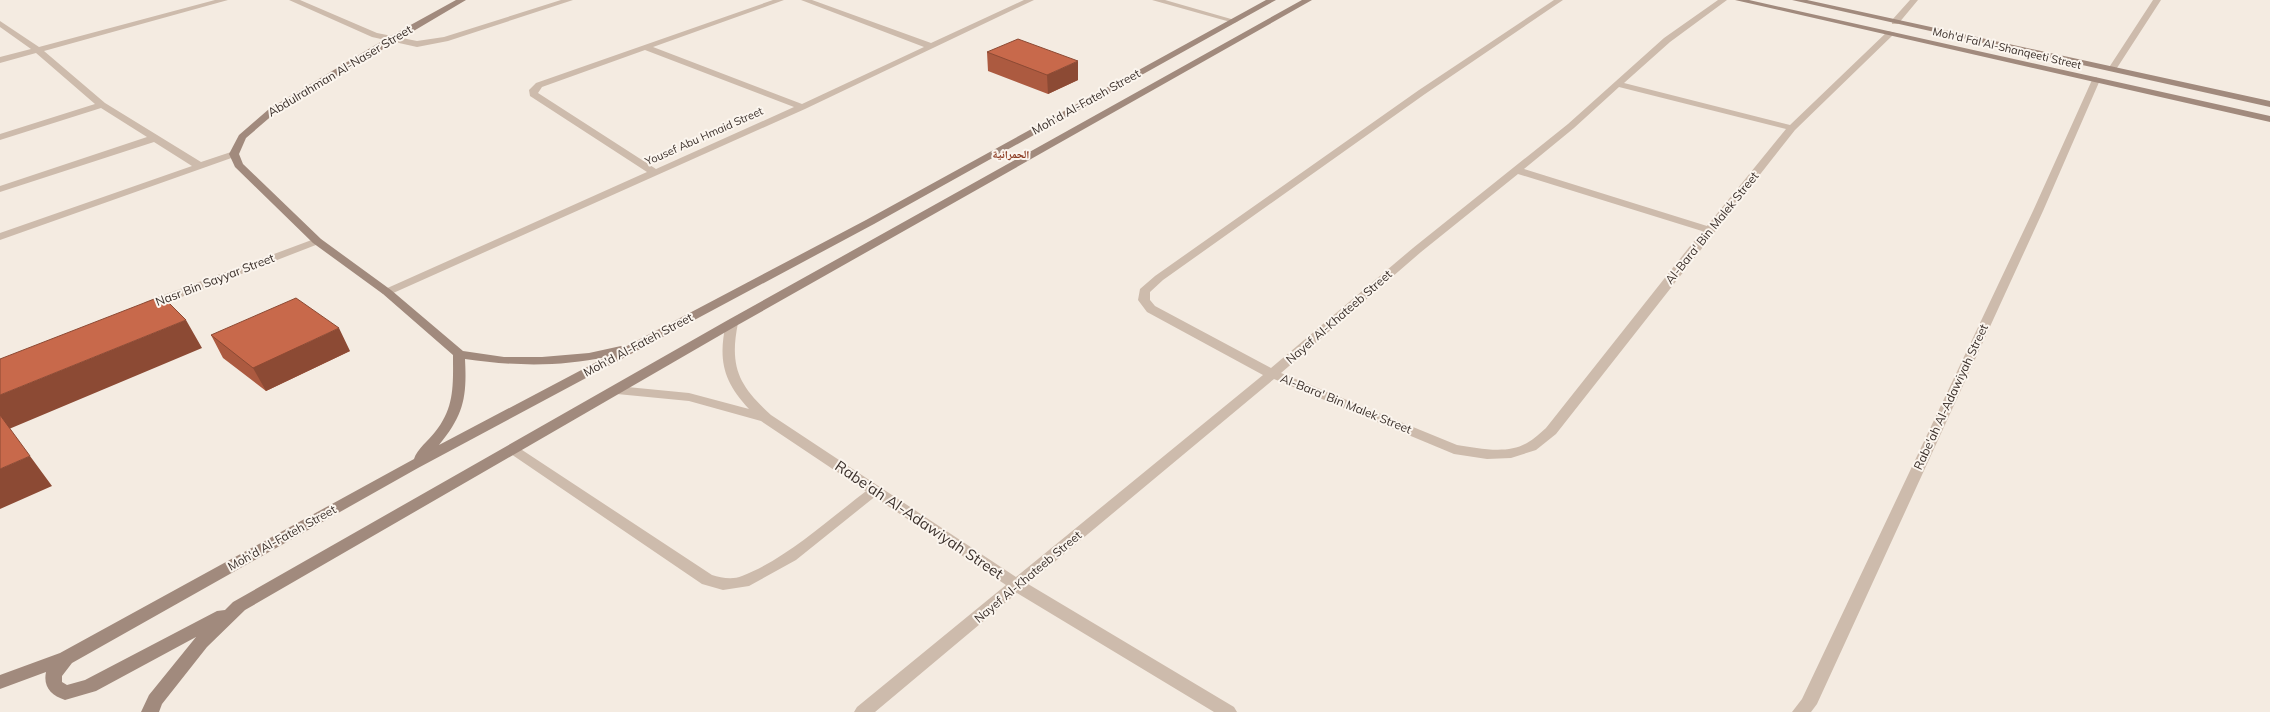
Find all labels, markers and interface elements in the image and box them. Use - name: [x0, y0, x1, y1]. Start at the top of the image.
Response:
- street label: Abdulrahman Al-Naser Street: [265, 22, 415, 120]
- street label: Moh'd Fal Al-Shanqeeti Street: [1931, 24, 2083, 72]
- street label: Moh'd Al-Fateh Street: [1029, 66, 1143, 138]
- street label: Yousef Abu Hmaid Street: [642, 104, 765, 169]
- district label: الحمرانية: [993, 147, 1029, 161]
- street label: Al-Bara' Bin Malek Street: [1662, 169, 1761, 287]
- street label: Nasr Bin Sayyar Street: [153, 250, 276, 309]
- street label: Nayef Al-Khateeb Street: [1283, 267, 1395, 367]
- street label: Moh'd Al-Fateh Street: [581, 309, 695, 380]
- street label: Rabe'ah Al-Adawiyah Street: [1910, 322, 1991, 472]
- street label: Al-Bara' Bin Malek Street: [1278, 370, 1414, 437]
- street label: Rabe'ah Al-Adawiyah Street: [832, 456, 1007, 583]
- street label: Moh'd Al-Fateh Street: [225, 502, 339, 574]
- street label: Nayef Al-Khateeb Street: [971, 527, 1084, 626]

